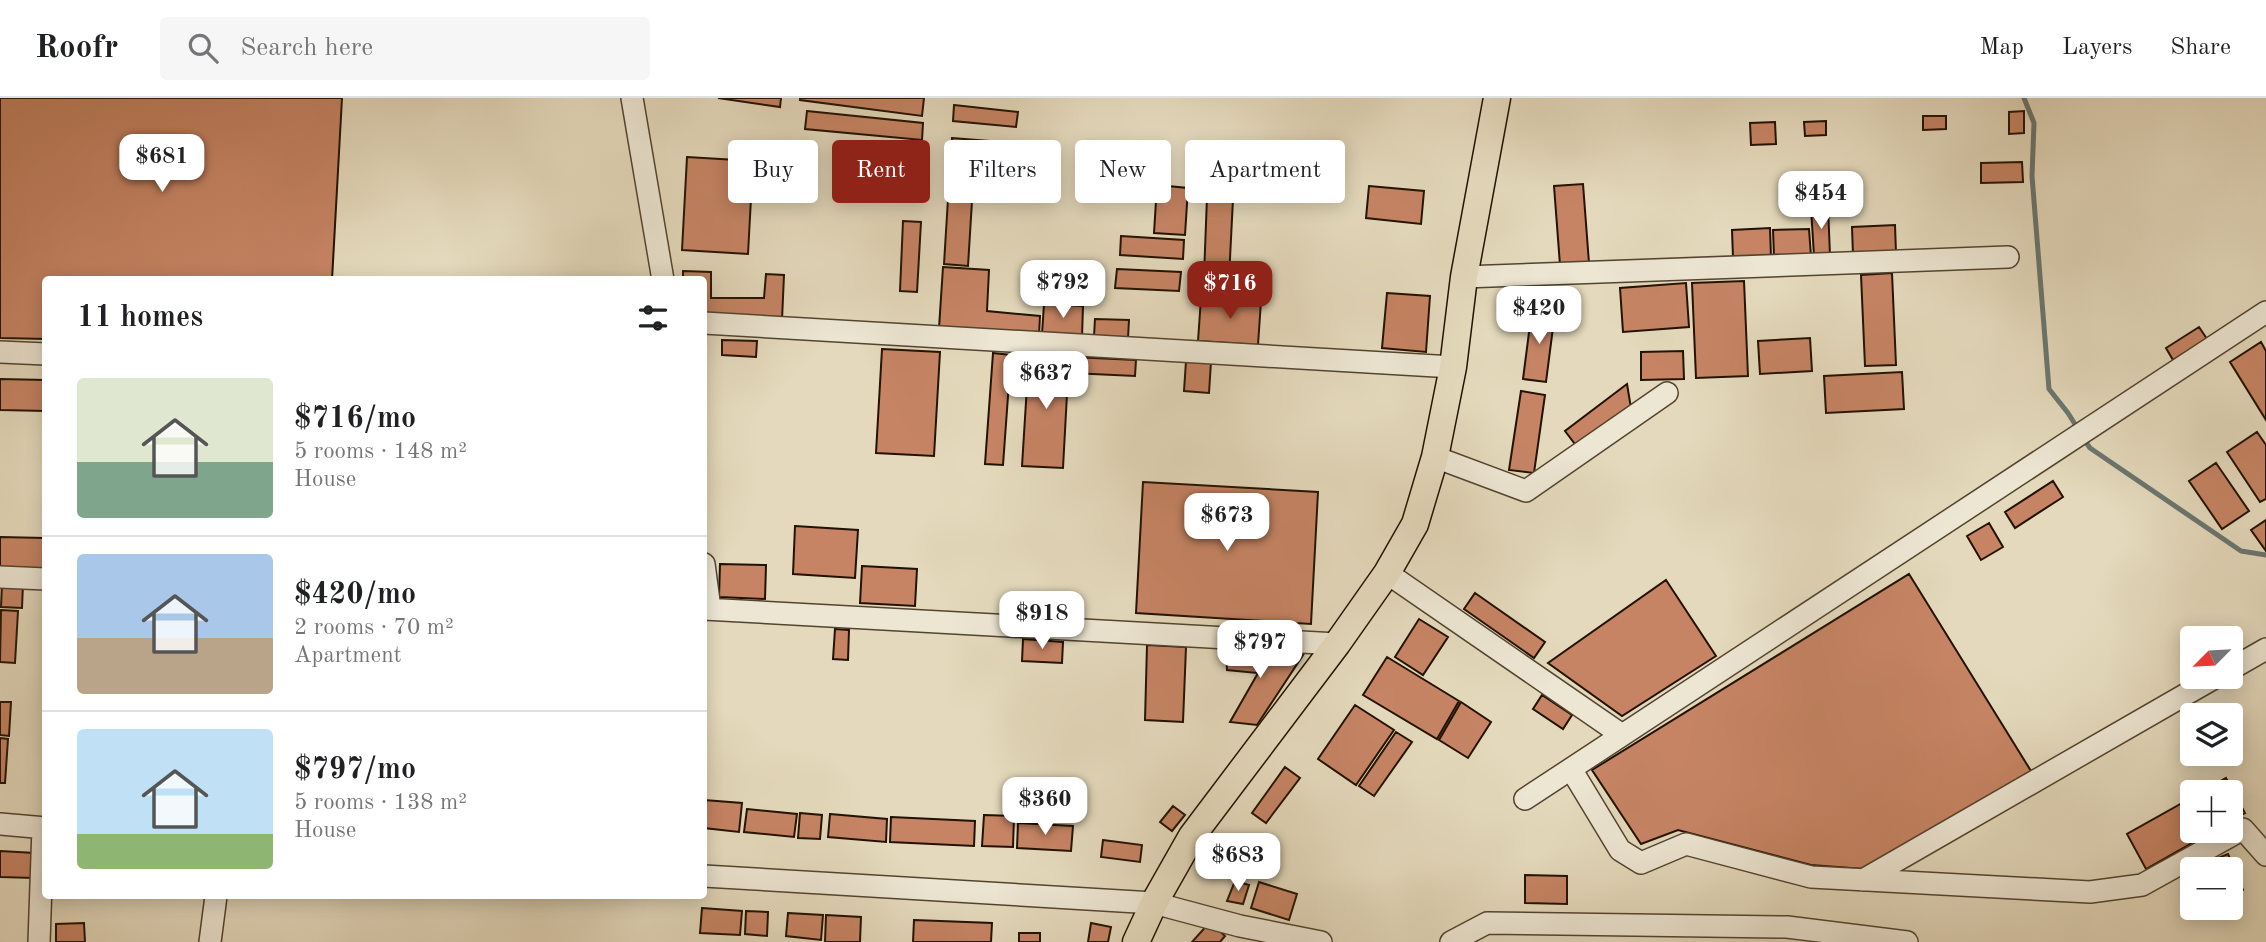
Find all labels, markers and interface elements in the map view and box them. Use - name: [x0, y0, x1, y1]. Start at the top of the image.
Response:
- search box: [160, 17, 650, 80]
- icon: search: [184, 29, 222, 67]
- text: Roofr: [35, 32, 118, 65]
- text: Search here: [240, 35, 373, 61]
- text: Map: [1980, 36, 2024, 60]
- text: Layers: [2062, 36, 2132, 60]
- text: Share: [2170, 36, 2231, 60]
- pin: $681: [121, 134, 203, 194]
- chip: Buy: [728, 140, 818, 203]
- chip: Rent: [832, 140, 930, 203]
- chip: Filters: [944, 140, 1061, 203]
- chip: New: [1075, 140, 1171, 203]
- chip: Apartment: [1185, 140, 1345, 203]
- text: $681: [135, 145, 189, 168]
- pin: $454: [1780, 172, 1862, 231]
- text: $454: [1794, 182, 1848, 205]
- pin: $792: [1022, 260, 1104, 320]
- pin: $716: [1189, 262, 1271, 321]
- text: $792: [1036, 271, 1090, 294]
- text: $716: [1203, 272, 1257, 295]
- pin: $420: [1498, 286, 1580, 346]
- text: $420: [1512, 297, 1566, 320]
- icon: filters: [634, 299, 672, 337]
- text: 11 homes: [77, 303, 203, 333]
- pin: $637: [1005, 352, 1087, 411]
- text: $637: [1019, 362, 1073, 385]
- text: $716/mo: [294, 404, 416, 434]
- icon: home: [133, 406, 217, 490]
- text: 5 rooms · 148 m²: [294, 440, 467, 463]
- text: House: [294, 468, 356, 491]
- pin: $673: [1186, 494, 1268, 553]
- text: $673: [1200, 504, 1254, 527]
- text: $420/mo: [294, 580, 416, 610]
- icon: home: [133, 582, 217, 666]
- pin: $918: [1001, 592, 1083, 651]
- text: $918: [1015, 602, 1069, 625]
- text: 2 rooms · 70 m²: [294, 616, 454, 639]
- pin: $797: [1219, 620, 1301, 680]
- north arrow: [2180, 626, 2244, 690]
- map controls: [2180, 626, 2243, 920]
- text: $797: [1233, 631, 1287, 654]
- text: Apartment: [294, 644, 402, 667]
- button: layers: [2180, 703, 2243, 766]
- text: $797/mo: [294, 755, 416, 785]
- icon: home: [133, 757, 217, 841]
- pin: $360: [1004, 778, 1086, 837]
- button: +: [2180, 780, 2243, 843]
- text: $360: [1018, 788, 1072, 811]
- text: 5 rooms · 138 m²: [294, 791, 467, 814]
- text: House: [294, 819, 356, 842]
- pin: $683: [1197, 834, 1279, 893]
- text: $683: [1211, 844, 1265, 867]
- button: −: [2180, 857, 2243, 920]

